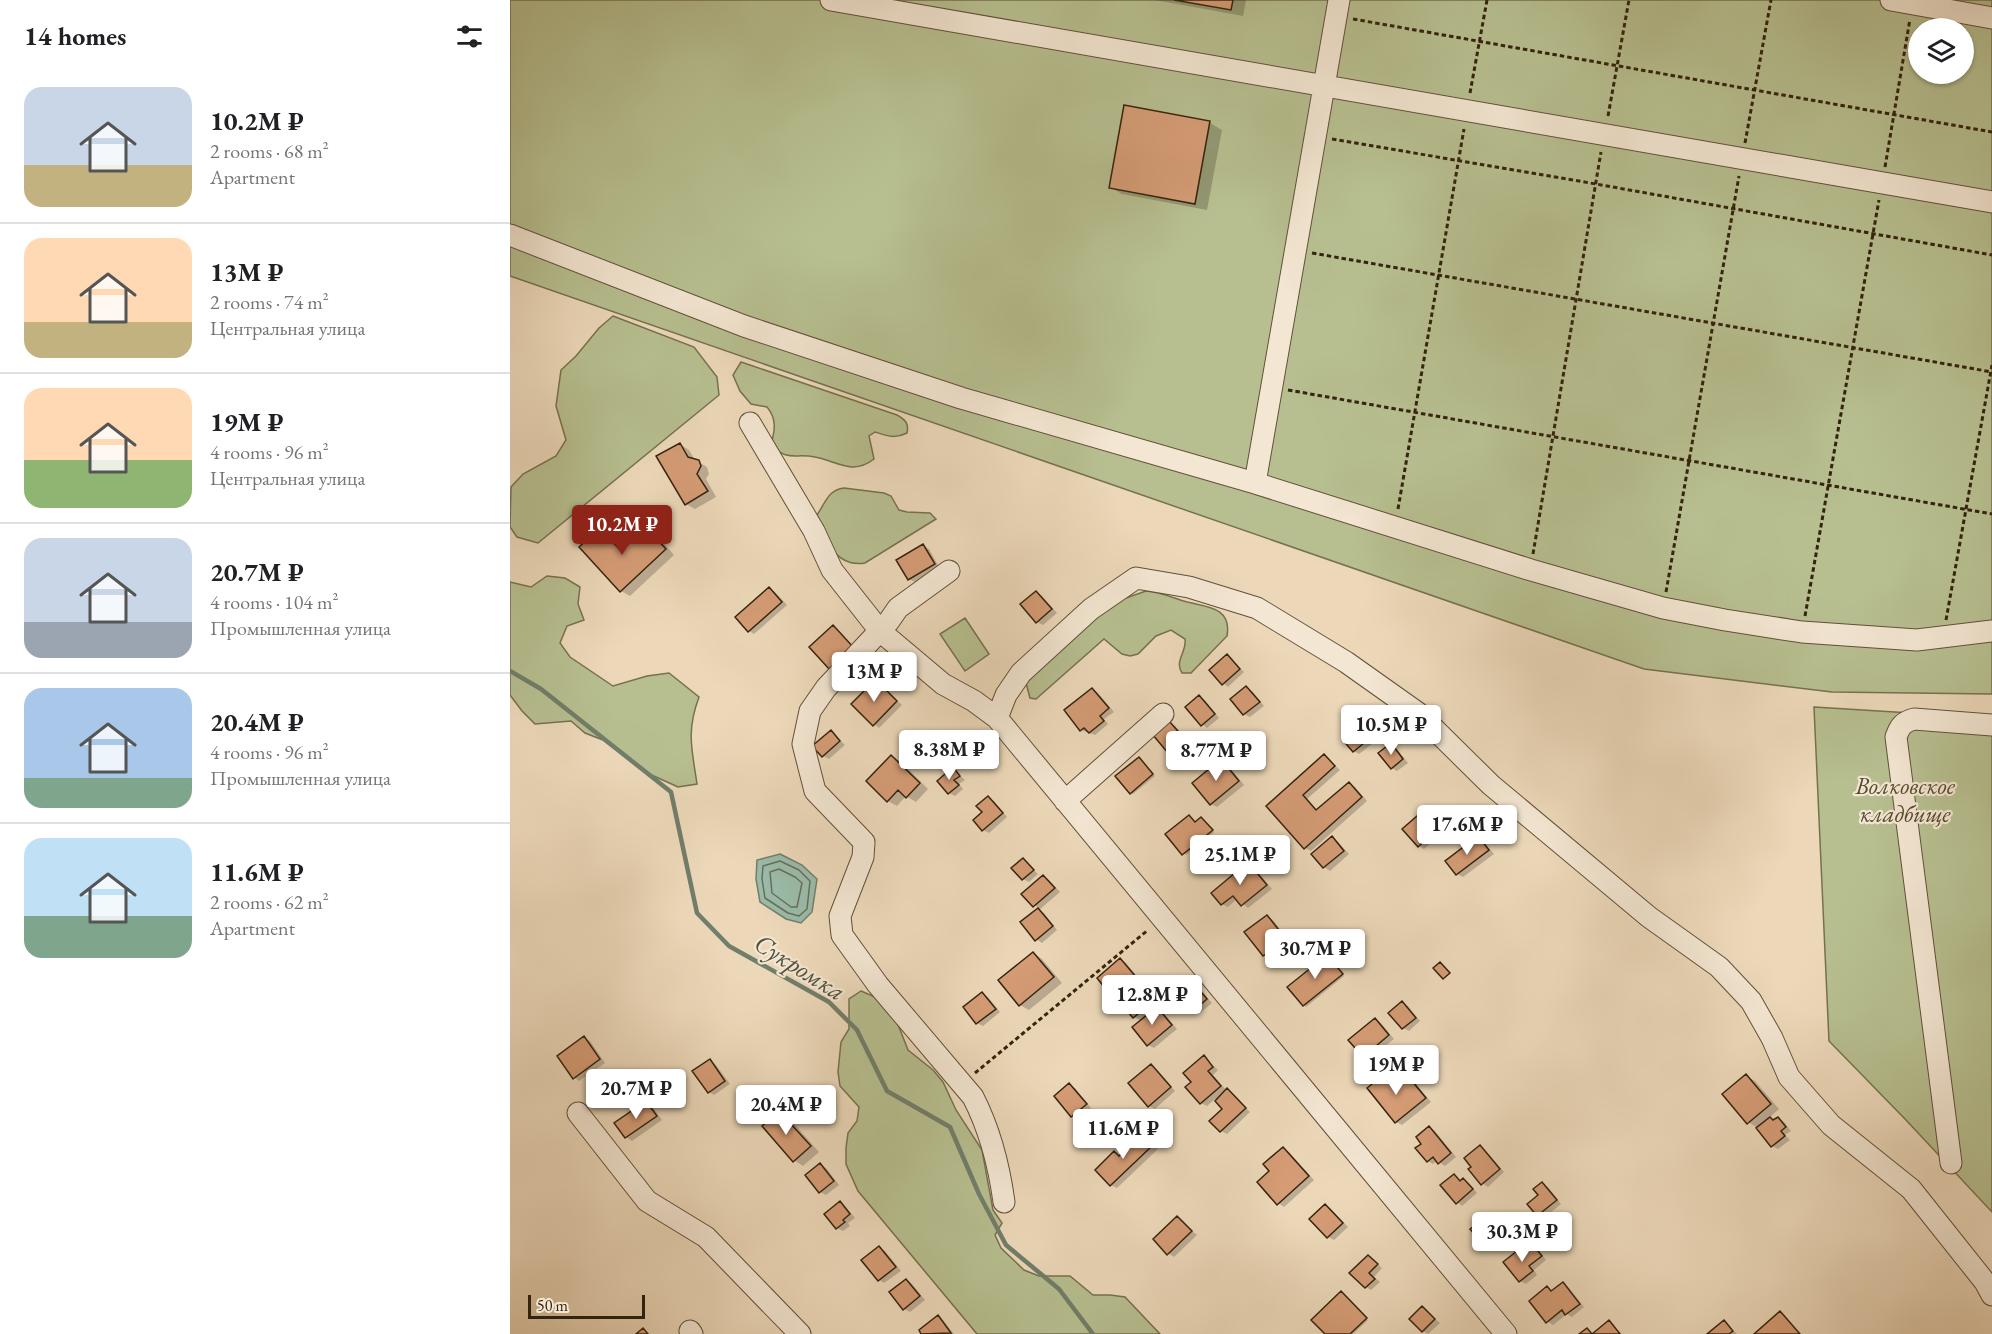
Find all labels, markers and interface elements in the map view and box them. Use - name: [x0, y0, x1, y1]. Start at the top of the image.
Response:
- map controls: [1908, 18, 1974, 84]
- button: layers: [1908, 18, 1974, 84]
- text: 14 homes: [24, 19, 126, 53]
- icon: filters: [453, 20, 486, 53]
- text: 10.2M ₽: [210, 104, 304, 138]
- icon: home: [72, 111, 144, 183]
- text: 2 rooms · 68 m²: [210, 138, 329, 164]
- text: Apartment: [210, 164, 295, 190]
- text: 13M ₽: [210, 255, 284, 289]
- icon: home: [72, 262, 144, 334]
- text: 2 rooms · 74 m²: [210, 289, 329, 315]
- text: Центральная улица: [210, 315, 365, 341]
- text: 19M ₽: [210, 405, 284, 439]
- icon: home: [72, 412, 144, 484]
- text: 4 rooms · 96 m²: [210, 439, 329, 465]
- text: Центральная улица: [210, 465, 365, 491]
- pin: 10.2M ₽: [567, 505, 677, 556]
- text: 10.2M ₽: [586, 511, 658, 537]
- text: 20.7M ₽: [210, 555, 304, 589]
- icon: home: [72, 562, 144, 634]
- text: 4 rooms · 104 m²: [210, 589, 338, 615]
- text: Промышленная улица: [210, 615, 391, 641]
- pin: 13M ₽: [832, 652, 916, 703]
- text: 13M ₽: [846, 658, 902, 684]
- text: 20.4M ₽: [210, 705, 304, 739]
- pin: 10.5M ₽: [1336, 705, 1446, 756]
- text: 10.5M ₽: [1355, 711, 1427, 737]
- icon: home: [72, 712, 144, 784]
- pin: 8.38M ₽: [894, 730, 1004, 781]
- pin: 8.77M ₽: [1161, 731, 1271, 782]
- text: 8.38M ₽: [913, 736, 985, 762]
- text: 8.77M ₽: [1180, 737, 1252, 763]
- text: 4 rooms · 96 m²: [210, 739, 329, 765]
- text: Промышленная улица: [210, 765, 391, 791]
- park label: Волковское кладбище: [1854, 770, 1956, 829]
- pin: 17.6M ₽: [1412, 805, 1522, 856]
- text: 17.6M ₽: [1431, 811, 1503, 837]
- pin: 25.1M ₽: [1185, 835, 1295, 886]
- text: 25.1M ₽: [1204, 841, 1276, 867]
- text: 11.6M ₽: [210, 855, 304, 889]
- icon: home: [72, 862, 144, 934]
- text: 2 rooms · 62 m²: [210, 889, 329, 915]
- text: Apartment: [210, 915, 295, 941]
- water label: Сукромка: [748, 926, 852, 1008]
- pin: 30.7M ₽: [1260, 929, 1370, 980]
- text: 30.7M ₽: [1279, 935, 1351, 961]
- pin: 12.8M ₽: [1097, 975, 1207, 1026]
- text: 12.8M ₽: [1116, 981, 1188, 1007]
- pin: 19M ₽: [1354, 1045, 1438, 1096]
- text: 19M ₽: [1368, 1051, 1424, 1077]
- pin: 20.7M ₽: [581, 1069, 691, 1120]
- text: 20.7M ₽: [600, 1075, 672, 1101]
- pin: 20.4M ₽: [731, 1085, 841, 1136]
- text: 20.4M ₽: [750, 1091, 822, 1117]
- pin: 11.6M ₽: [1068, 1109, 1178, 1160]
- text: 11.6M ₽: [1087, 1115, 1159, 1141]
- pin: 30.3M ₽: [1467, 1212, 1577, 1263]
- text: 30.3M ₽: [1486, 1218, 1558, 1244]
- scale bar: [528, 1292, 645, 1320]
- text: 50 m: [537, 1295, 568, 1316]

